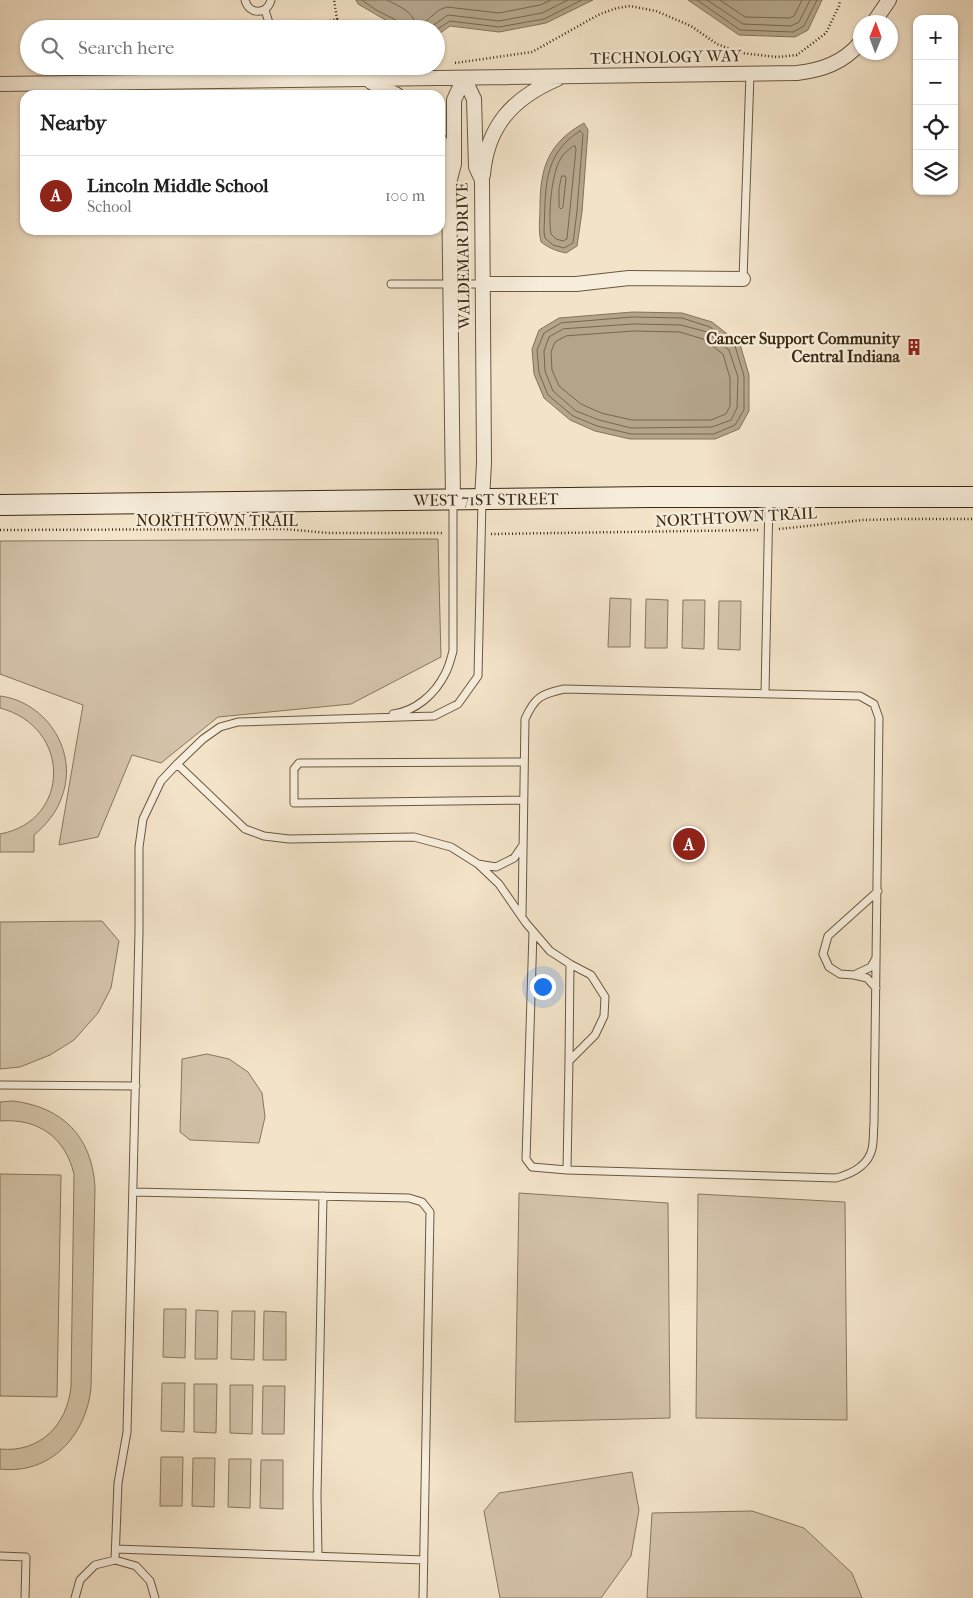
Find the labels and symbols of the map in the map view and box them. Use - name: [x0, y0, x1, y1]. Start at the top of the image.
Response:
- north arrow: [853, 15, 898, 60]
- street label: TECHNOLOGY WAY: [590, 46, 743, 68]
- street label: WALDEMAR DRIVE: [452, 182, 474, 330]
- place label: Cancer Support Community Central Indiana: [706, 329, 901, 366]
- building icon: Cancer Support Community Central Indiana: [904, 337, 924, 357]
- street label: WEST 71ST STREET: [412, 489, 559, 509]
- street label: NORTHTOWN TRAIL: [655, 503, 818, 531]
- street label: NORTHTOWN TRAIL: [136, 511, 298, 530]
- pin: A: [673, 825, 705, 863]
- your location: [530, 974, 556, 1000]

